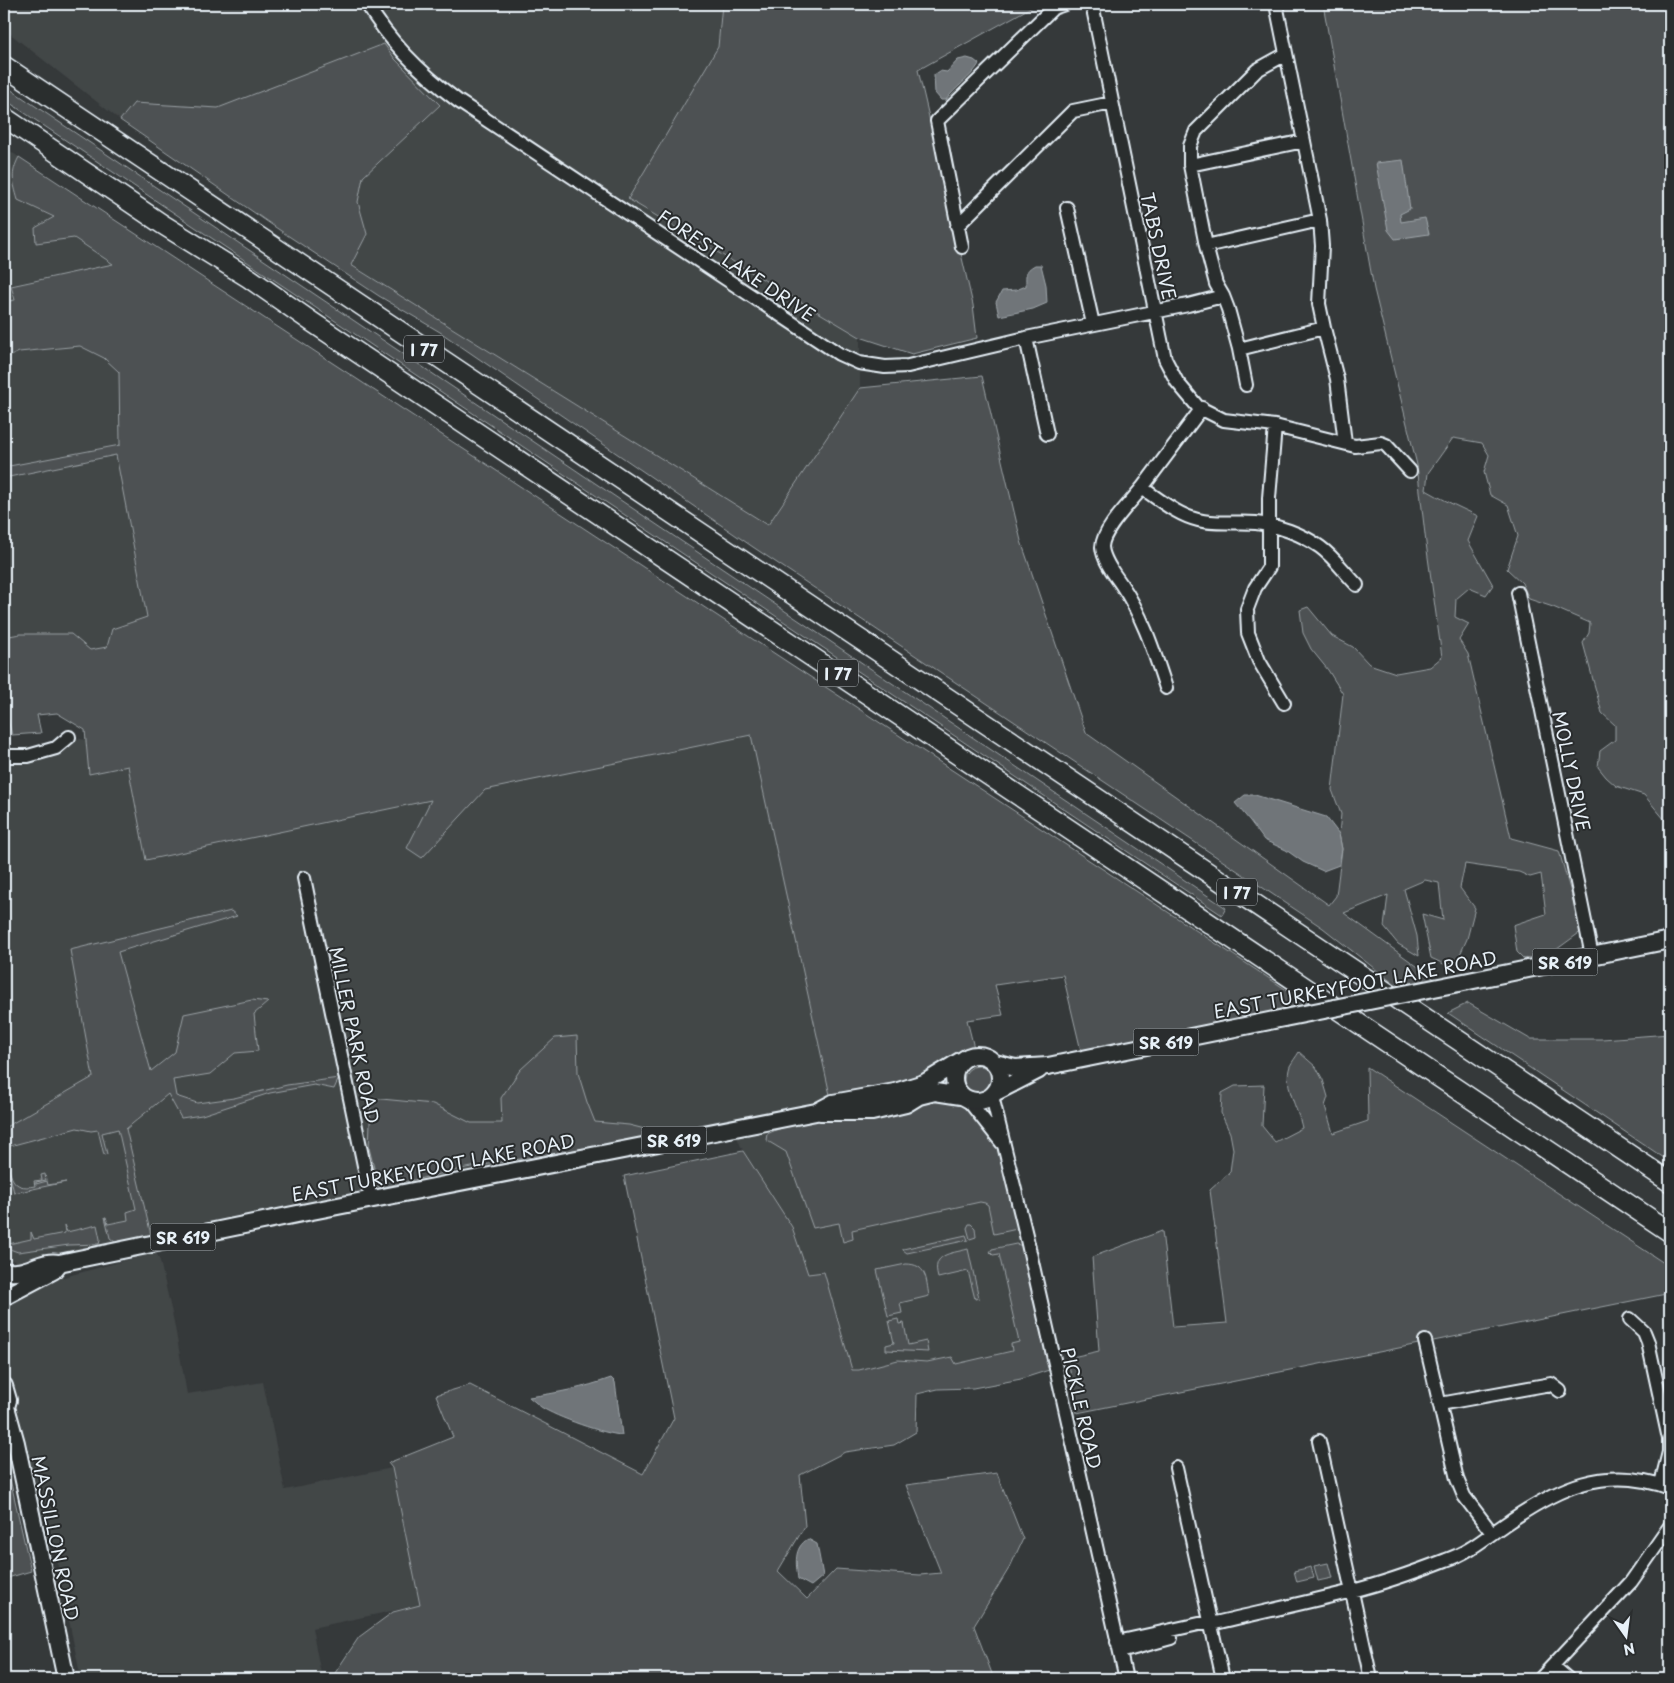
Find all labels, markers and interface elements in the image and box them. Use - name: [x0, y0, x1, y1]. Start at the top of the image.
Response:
- street label: TABS DRIVE: [1134, 190, 1184, 302]
- street label: FOREST LAKE DRIVE: [653, 202, 821, 328]
- road number: I 77: [404, 336, 444, 362]
- road number: I 77: [818, 660, 858, 686]
- street label: MOLLY DRIVE: [1546, 708, 1598, 834]
- road number: I 77: [1217, 879, 1257, 906]
- street label: EAST TURKEYFOOT LAKE ROAD: [1211, 943, 1499, 1025]
- street label: MILLER PARK ROAD: [323, 944, 387, 1126]
- road number: SR 619: [1532, 949, 1598, 976]
- road number: SR 619: [1134, 1028, 1198, 1056]
- street label: EAST TURKEYFOOT LAKE ROAD: [289, 1126, 577, 1208]
- road number: SR 619: [642, 1126, 706, 1154]
- road number: SR 619: [150, 1224, 216, 1250]
- street label: PICKLE ROAD: [1055, 1345, 1109, 1471]
- street label: MASSILLON ROAD: [25, 1453, 87, 1623]
- north arrow: [1602, 1610, 1652, 1660]
- text: N: [1621, 1638, 1637, 1661]

